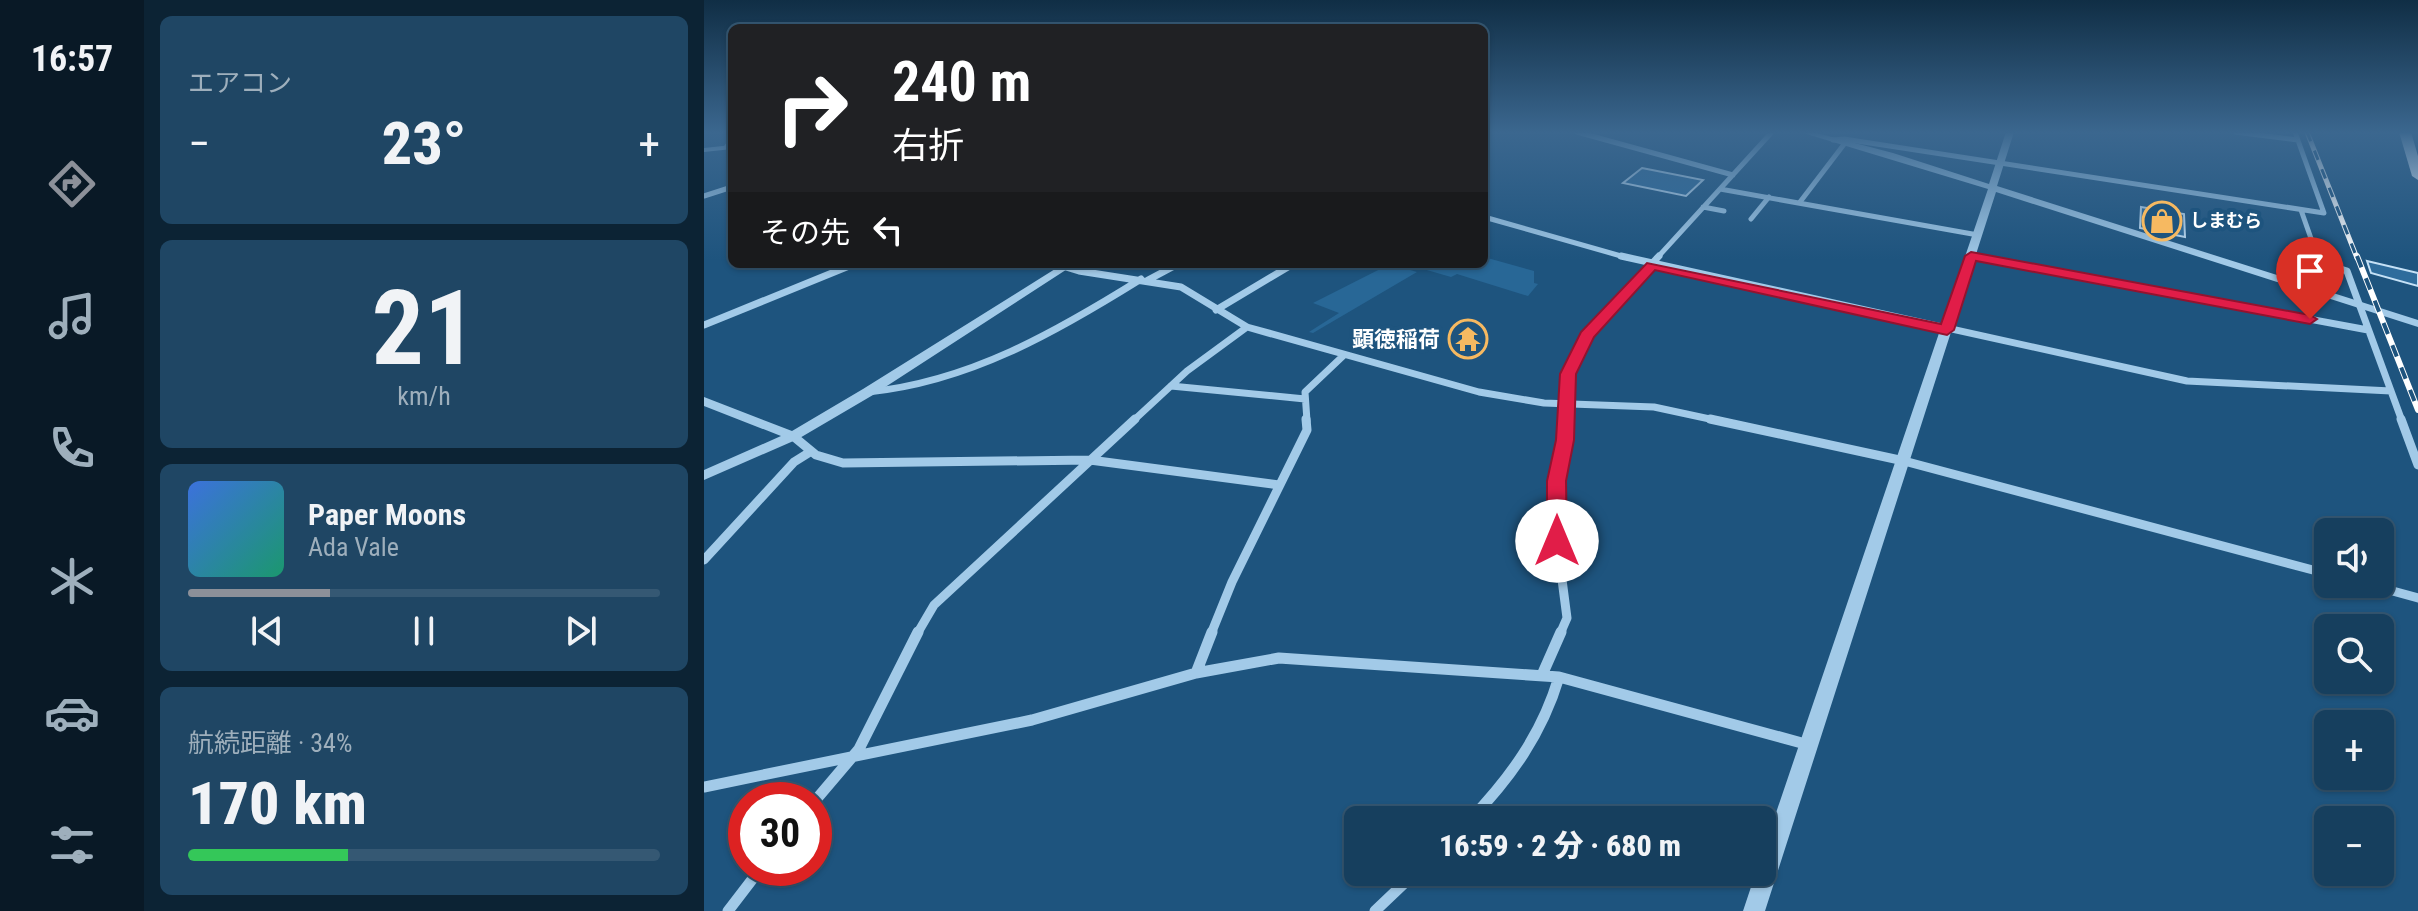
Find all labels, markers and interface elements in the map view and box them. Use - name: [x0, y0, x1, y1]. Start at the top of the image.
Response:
- text: 16:57: [31, 38, 113, 80]
- text: 240 m: [892, 49, 1031, 115]
- icon: right: [760, 56, 864, 160]
- text: エアコン: [188, 68, 292, 98]
- text: 23°: [382, 108, 466, 179]
- text: −: [188, 118, 210, 170]
- text: +: [638, 118, 660, 170]
- text: 右折: [892, 125, 964, 167]
- icon: directions: [44, 156, 100, 212]
- shop icon: しまむら: [2141, 200, 2183, 242]
- icon: left: [866, 208, 910, 252]
- place label: しまむら: [2190, 210, 2262, 231]
- text: その先: [760, 215, 850, 250]
- pin: [2276, 237, 2344, 319]
- icon: arrive: [2288, 249, 2332, 293]
- text: 21: [371, 268, 477, 389]
- icon: music: [44, 288, 100, 344]
- temple icon: 顕徳稲荷: [1447, 318, 1489, 360]
- place label: 顕徳稲荷: [1352, 327, 1440, 352]
- text: km/h: [397, 381, 451, 411]
- icon: phone: [44, 420, 100, 476]
- text: Paper Moons: [308, 497, 466, 532]
- position arrow: [1515, 499, 1599, 583]
- map controls: [2314, 518, 2394, 886]
- button: sound: [2314, 518, 2394, 598]
- text: Ada Vale: [308, 532, 399, 562]
- icon: climate: [44, 553, 100, 609]
- icon: previous: [245, 609, 289, 653]
- icon: pause: [402, 609, 446, 653]
- icon: next: [559, 609, 603, 653]
- button: search: [2314, 614, 2394, 694]
- icon: car: [44, 685, 100, 741]
- button: +: [2314, 710, 2394, 790]
- text: 航続距離 · 34%: [188, 728, 352, 758]
- text: 170 km: [188, 768, 367, 839]
- speed limit sign: 30: [728, 782, 832, 886]
- button: −: [2314, 806, 2394, 886]
- icon: filters: [44, 817, 100, 873]
- text: 16:59 · 2 分 · 680 m: [1439, 828, 1681, 863]

